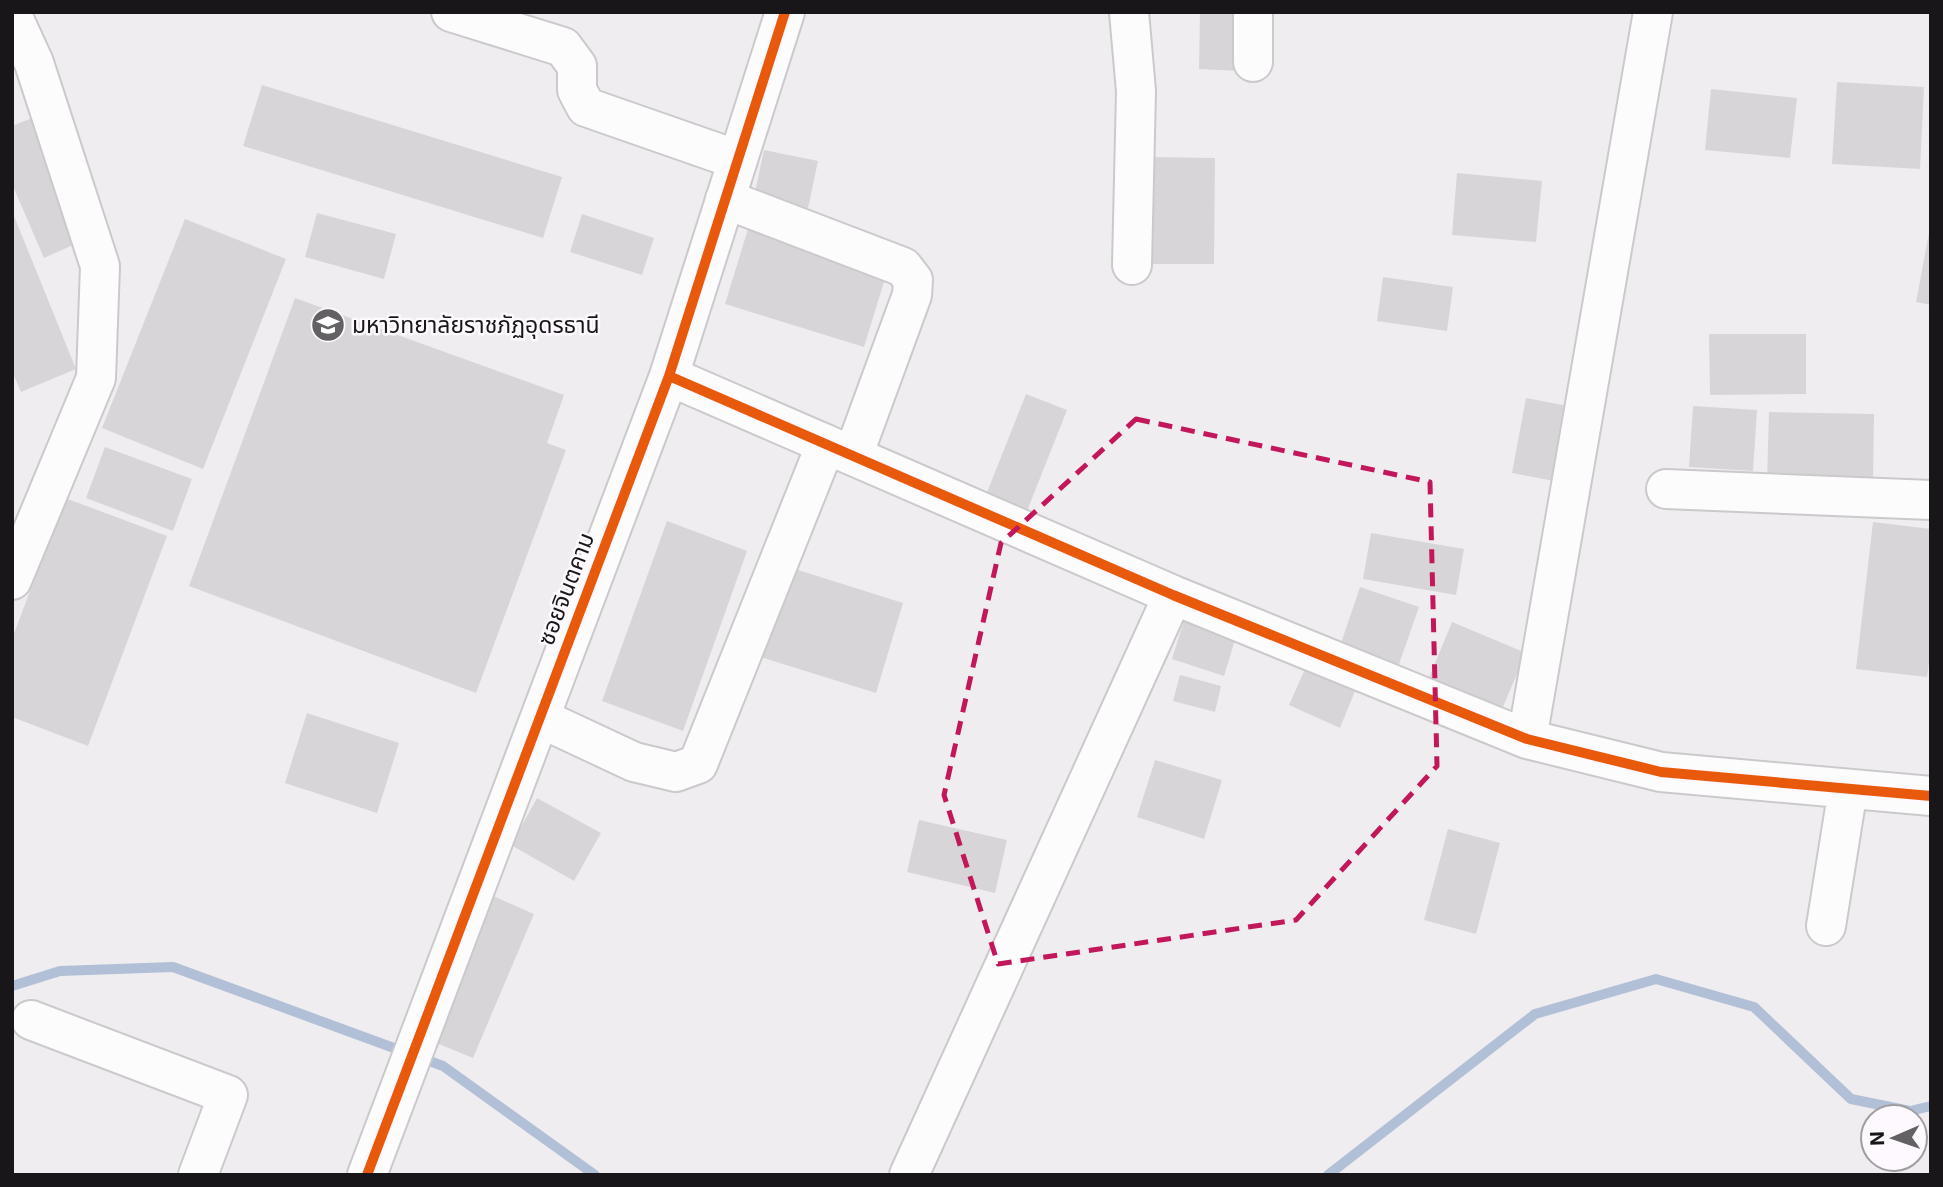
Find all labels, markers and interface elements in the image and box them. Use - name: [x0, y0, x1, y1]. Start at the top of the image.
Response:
- school or university icon: มหาวิทยาลัยราชภัฏอุดรธานี: [309, 306, 347, 344]
- place label: มหาวิทยาลัยราชภัฏอุดรธานี: [352, 311, 600, 339]
- street label: ซอยจินตคาม: [532, 529, 600, 649]
- north arrow: [1859, 1103, 1929, 1173]
- text: N: [1866, 1131, 1889, 1146]

